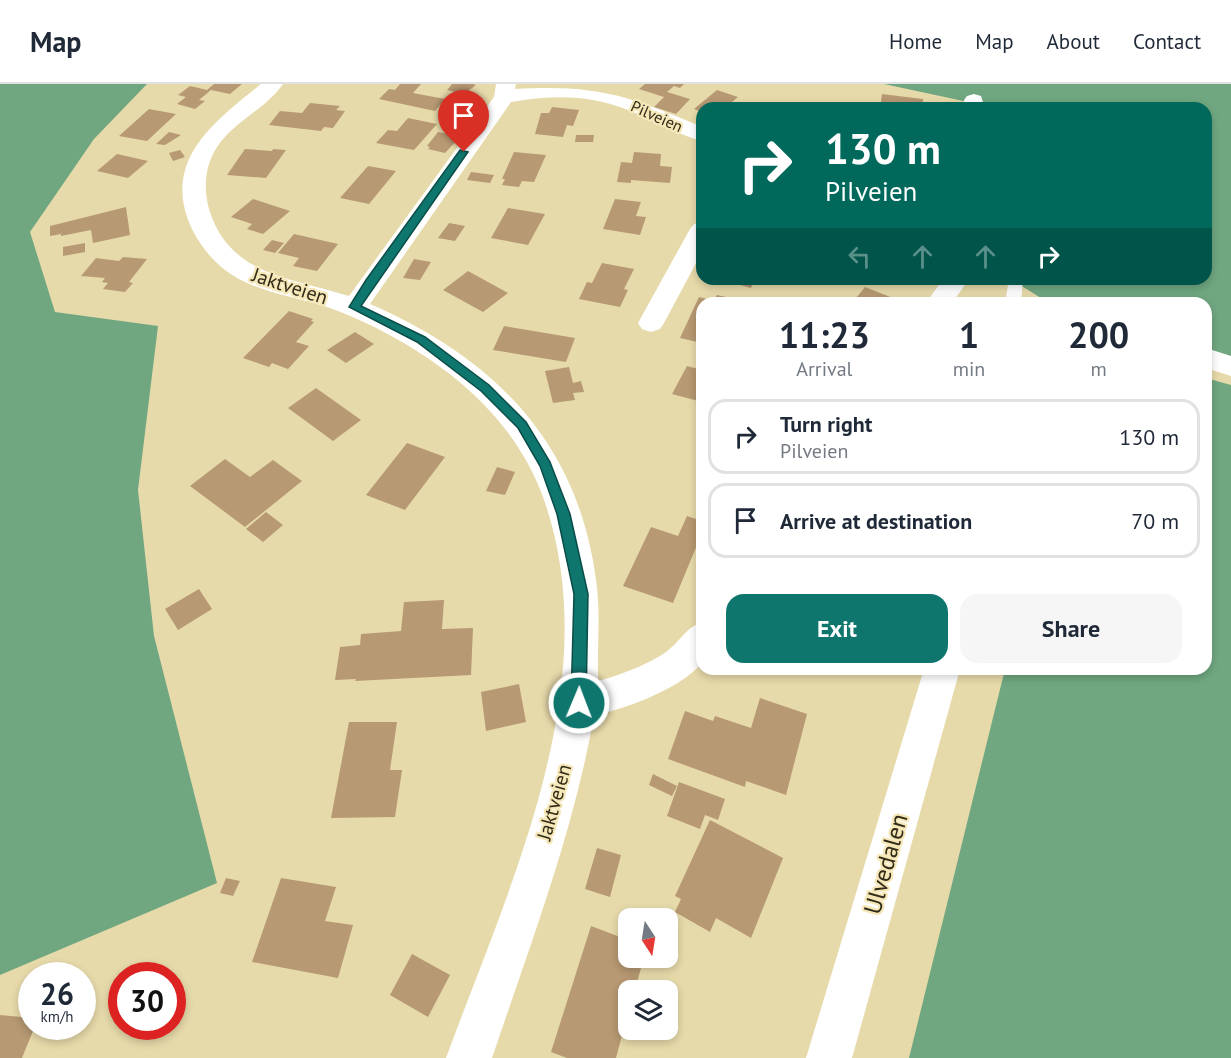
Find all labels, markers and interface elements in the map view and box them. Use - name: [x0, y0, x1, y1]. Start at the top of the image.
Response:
- text: Map: [30, 23, 81, 60]
- text: Home: [889, 28, 942, 55]
- text: Map: [975, 28, 1014, 55]
- text: About: [1047, 28, 1100, 55]
- text: Contact: [1133, 28, 1201, 55]
- pin: [438, 90, 489, 152]
- street label: Pilveien: [628, 96, 686, 136]
- icon: arrive: [447, 99, 480, 132]
- text: 130 m: [825, 121, 941, 176]
- icon: right: [726, 126, 804, 204]
- text: Pilveien: [825, 174, 917, 208]
- icon: left: [843, 240, 876, 273]
- icon: ahead: [906, 240, 939, 273]
- icon: ahead: [969, 240, 1002, 273]
- icon: right: [1032, 240, 1065, 273]
- street label: Jaktveien: [248, 261, 331, 310]
- text: 11:23: [779, 311, 870, 358]
- text: 1: [959, 311, 979, 358]
- text: 200: [1068, 311, 1129, 358]
- text: Arrival: [796, 356, 852, 382]
- text: min: [953, 356, 985, 382]
- text: m: [1091, 356, 1107, 382]
- text: Turn right: [780, 410, 872, 438]
- icon: right: [729, 420, 762, 453]
- text: 130 m: [1119, 423, 1179, 451]
- text: Pilveien: [780, 438, 848, 464]
- icon: arrive: [729, 504, 762, 537]
- text: Arrive at destination: [780, 507, 972, 535]
- text: 70 m: [1131, 507, 1179, 535]
- button: Exit: [726, 594, 948, 663]
- button: Share: [960, 594, 1182, 663]
- position arrow: [547, 671, 611, 735]
- street label: Jaktveien: [530, 761, 577, 844]
- street label: Ulvedalen: [856, 810, 915, 918]
- north arrow: [618, 908, 678, 968]
- map controls: [618, 908, 678, 1040]
- speed limit sign: 30: [108, 962, 186, 1040]
- text: 26: [40, 974, 74, 1013]
- button: layers: [618, 980, 678, 1040]
- text: km/h: [41, 1007, 73, 1026]

